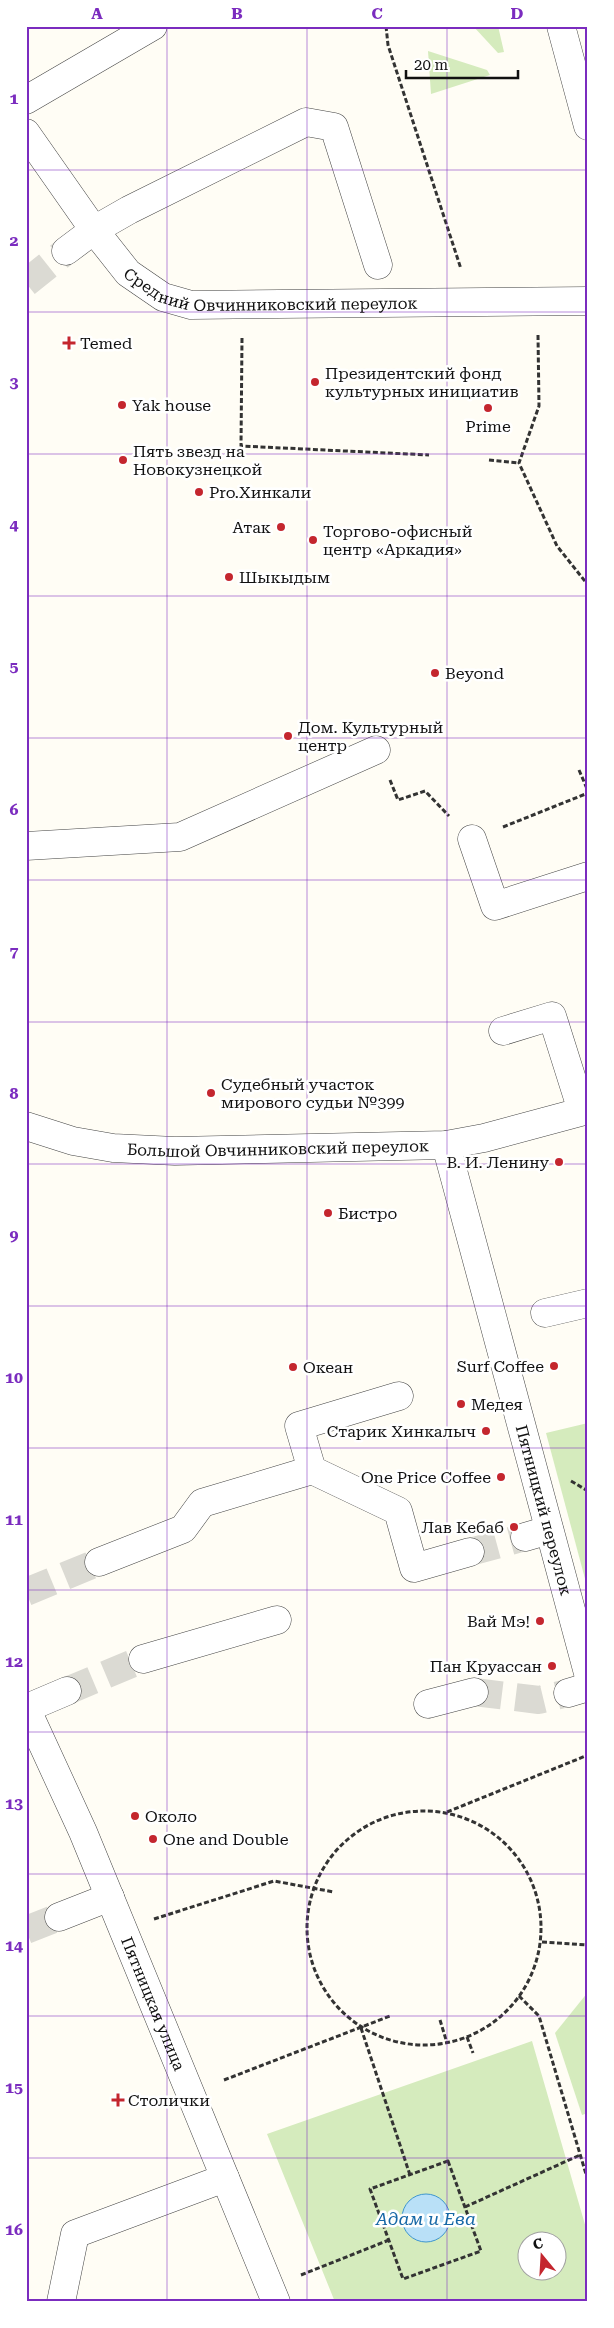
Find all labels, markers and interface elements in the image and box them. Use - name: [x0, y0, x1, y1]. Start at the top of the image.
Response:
- text: A: [91, 4, 103, 23]
- text: B: [231, 4, 243, 23]
- text: C: [371, 4, 383, 23]
- text: D: [511, 4, 524, 23]
- scale bar: [406, 48, 519, 80]
- text: 20 m: [414, 56, 449, 74]
- text: 1: [10, 89, 19, 108]
- text: 2: [10, 231, 19, 250]
- street label: Средний Овчинниковский переулок: [120, 264, 418, 315]
- place label: Temed: [80, 334, 132, 353]
- marker: Temed: [62, 336, 76, 350]
- place label: Президентский фонд культурных инициатив: [325, 364, 519, 401]
- text: 3: [10, 373, 19, 392]
- marker: Президентский фонд культурных инициатив: [309, 376, 321, 388]
- place label: Yak house: [132, 396, 211, 415]
- marker: Yak house: [116, 399, 128, 411]
- marker: Prime: [482, 402, 494, 414]
- place label: Prime: [465, 417, 511, 436]
- place label: Пять звезд на Новокузнецкой: [133, 442, 263, 479]
- marker: Пять звезд на Новокузнецкой: [117, 454, 129, 466]
- place label: Pro.Хинкали: [209, 483, 312, 502]
- marker: Pro.Хинкали: [193, 486, 205, 498]
- text: 4: [10, 515, 19, 534]
- place label: Атак: [233, 518, 271, 537]
- marker: Атак: [275, 521, 287, 533]
- place label: Торгово-офисный центр «Аркадия»: [323, 522, 473, 559]
- marker: Торгово-офисный центр «Аркадия»: [307, 534, 319, 546]
- place label: Шыкыдым: [239, 568, 330, 587]
- marker: Шыкыдым: [223, 571, 235, 583]
- text: 5: [10, 657, 19, 676]
- place label: Beyond: [445, 664, 504, 683]
- marker: Beyond: [429, 667, 441, 679]
- place label: Дом. Культурный центр: [298, 718, 444, 755]
- marker: Дом. Культурный центр: [282, 730, 294, 742]
- text: 6: [10, 800, 19, 819]
- text: 7: [10, 942, 19, 961]
- place label: Судебный участок мирового судьи №399: [221, 1075, 404, 1112]
- text: 8: [10, 1084, 19, 1103]
- marker: Судебный участок мирового судьи №399: [205, 1087, 217, 1099]
- street label: Большой Овчинниковский переулок: [127, 1136, 429, 1161]
- place label: В. И. Ленину: [447, 1153, 550, 1172]
- marker: В. И. Ленину: [553, 1156, 565, 1168]
- place label: Бистро: [338, 1204, 397, 1223]
- marker: Бистро: [322, 1207, 334, 1219]
- text: 9: [10, 1226, 19, 1245]
- place label: Surf Coffee: [457, 1357, 544, 1376]
- place label: Океан: [303, 1358, 353, 1377]
- marker: Surf Coffee: [548, 1360, 560, 1372]
- marker: Океан: [287, 1361, 299, 1373]
- text: 10: [5, 1368, 23, 1387]
- place label: Медея: [471, 1395, 523, 1414]
- marker: Медея: [455, 1398, 467, 1410]
- place label: Старик Хинкалыч: [327, 1422, 476, 1441]
- street label: Пятницкий переулок: [512, 1423, 576, 1597]
- marker: Старик Хинкалыч: [480, 1425, 492, 1437]
- place label: One Price Coffee: [361, 1468, 491, 1487]
- marker: One Price Coffee: [495, 1471, 507, 1483]
- text: 11: [5, 1510, 23, 1529]
- place label: Лав Кебаб: [421, 1518, 504, 1537]
- marker: Лав Кебаб: [508, 1521, 520, 1533]
- place label: Вай Мэ!: [467, 1612, 530, 1631]
- marker: Вай Мэ!: [534, 1615, 546, 1627]
- text: 12: [5, 1652, 23, 1671]
- place label: Пан Круассан: [430, 1657, 542, 1676]
- marker: Пан Круассан: [546, 1660, 558, 1672]
- text: 13: [5, 1794, 23, 1813]
- place label: Около: [145, 1807, 197, 1826]
- marker: Около: [129, 1810, 141, 1822]
- place label: One and Double: [163, 1830, 289, 1849]
- marker: One and Double: [147, 1833, 159, 1845]
- street label: Пятницкая улица: [117, 1934, 190, 2074]
- text: 14: [5, 1936, 23, 1955]
- text: 15: [5, 2078, 23, 2097]
- place label: Столички: [128, 2091, 210, 2110]
- marker: Столички: [112, 2094, 124, 2106]
- water label: Адам и Ева: [375, 2208, 476, 2229]
- text: 16: [5, 2220, 23, 2239]
- north arrow: [516, 2230, 566, 2280]
- text: С: [531, 2234, 545, 2253]

